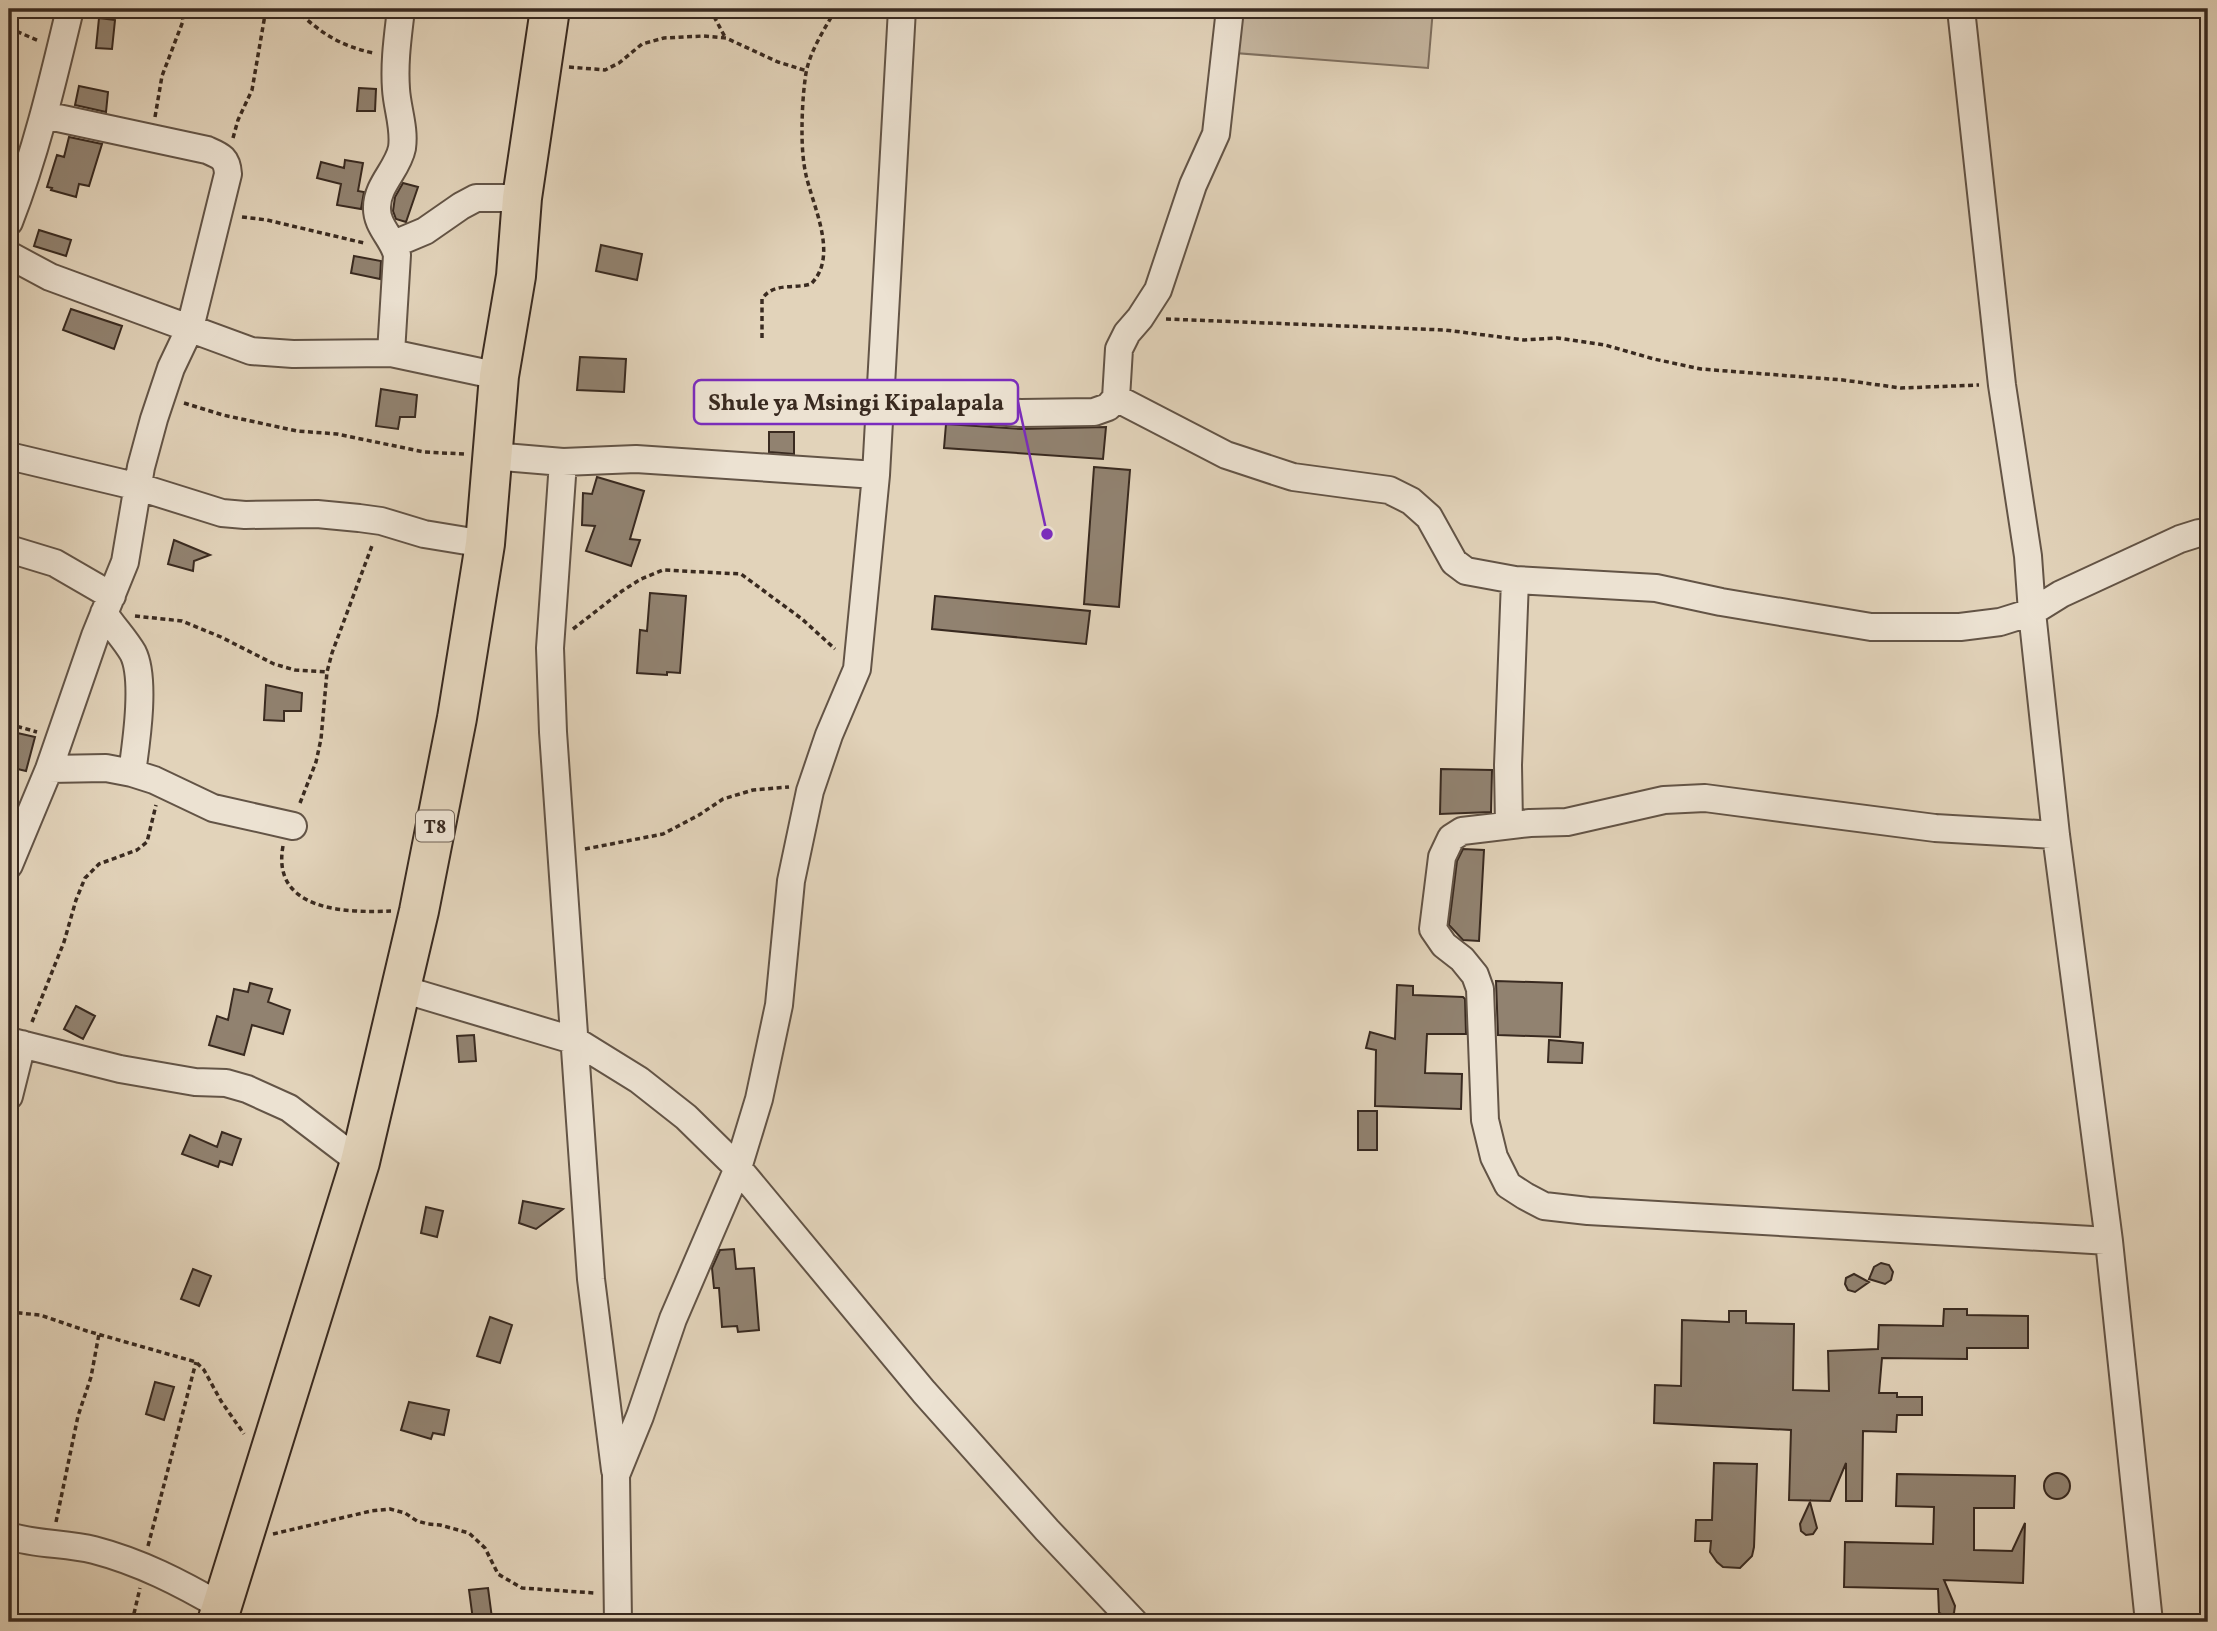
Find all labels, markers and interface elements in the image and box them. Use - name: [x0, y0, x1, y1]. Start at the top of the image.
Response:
- callout: Shule ya Msingi Kipalapala: [694, 380, 1018, 424]
- text: Shule ya Msingi Kipalapala: [708, 388, 1004, 420]
- road number: T8: [416, 810, 454, 842]

